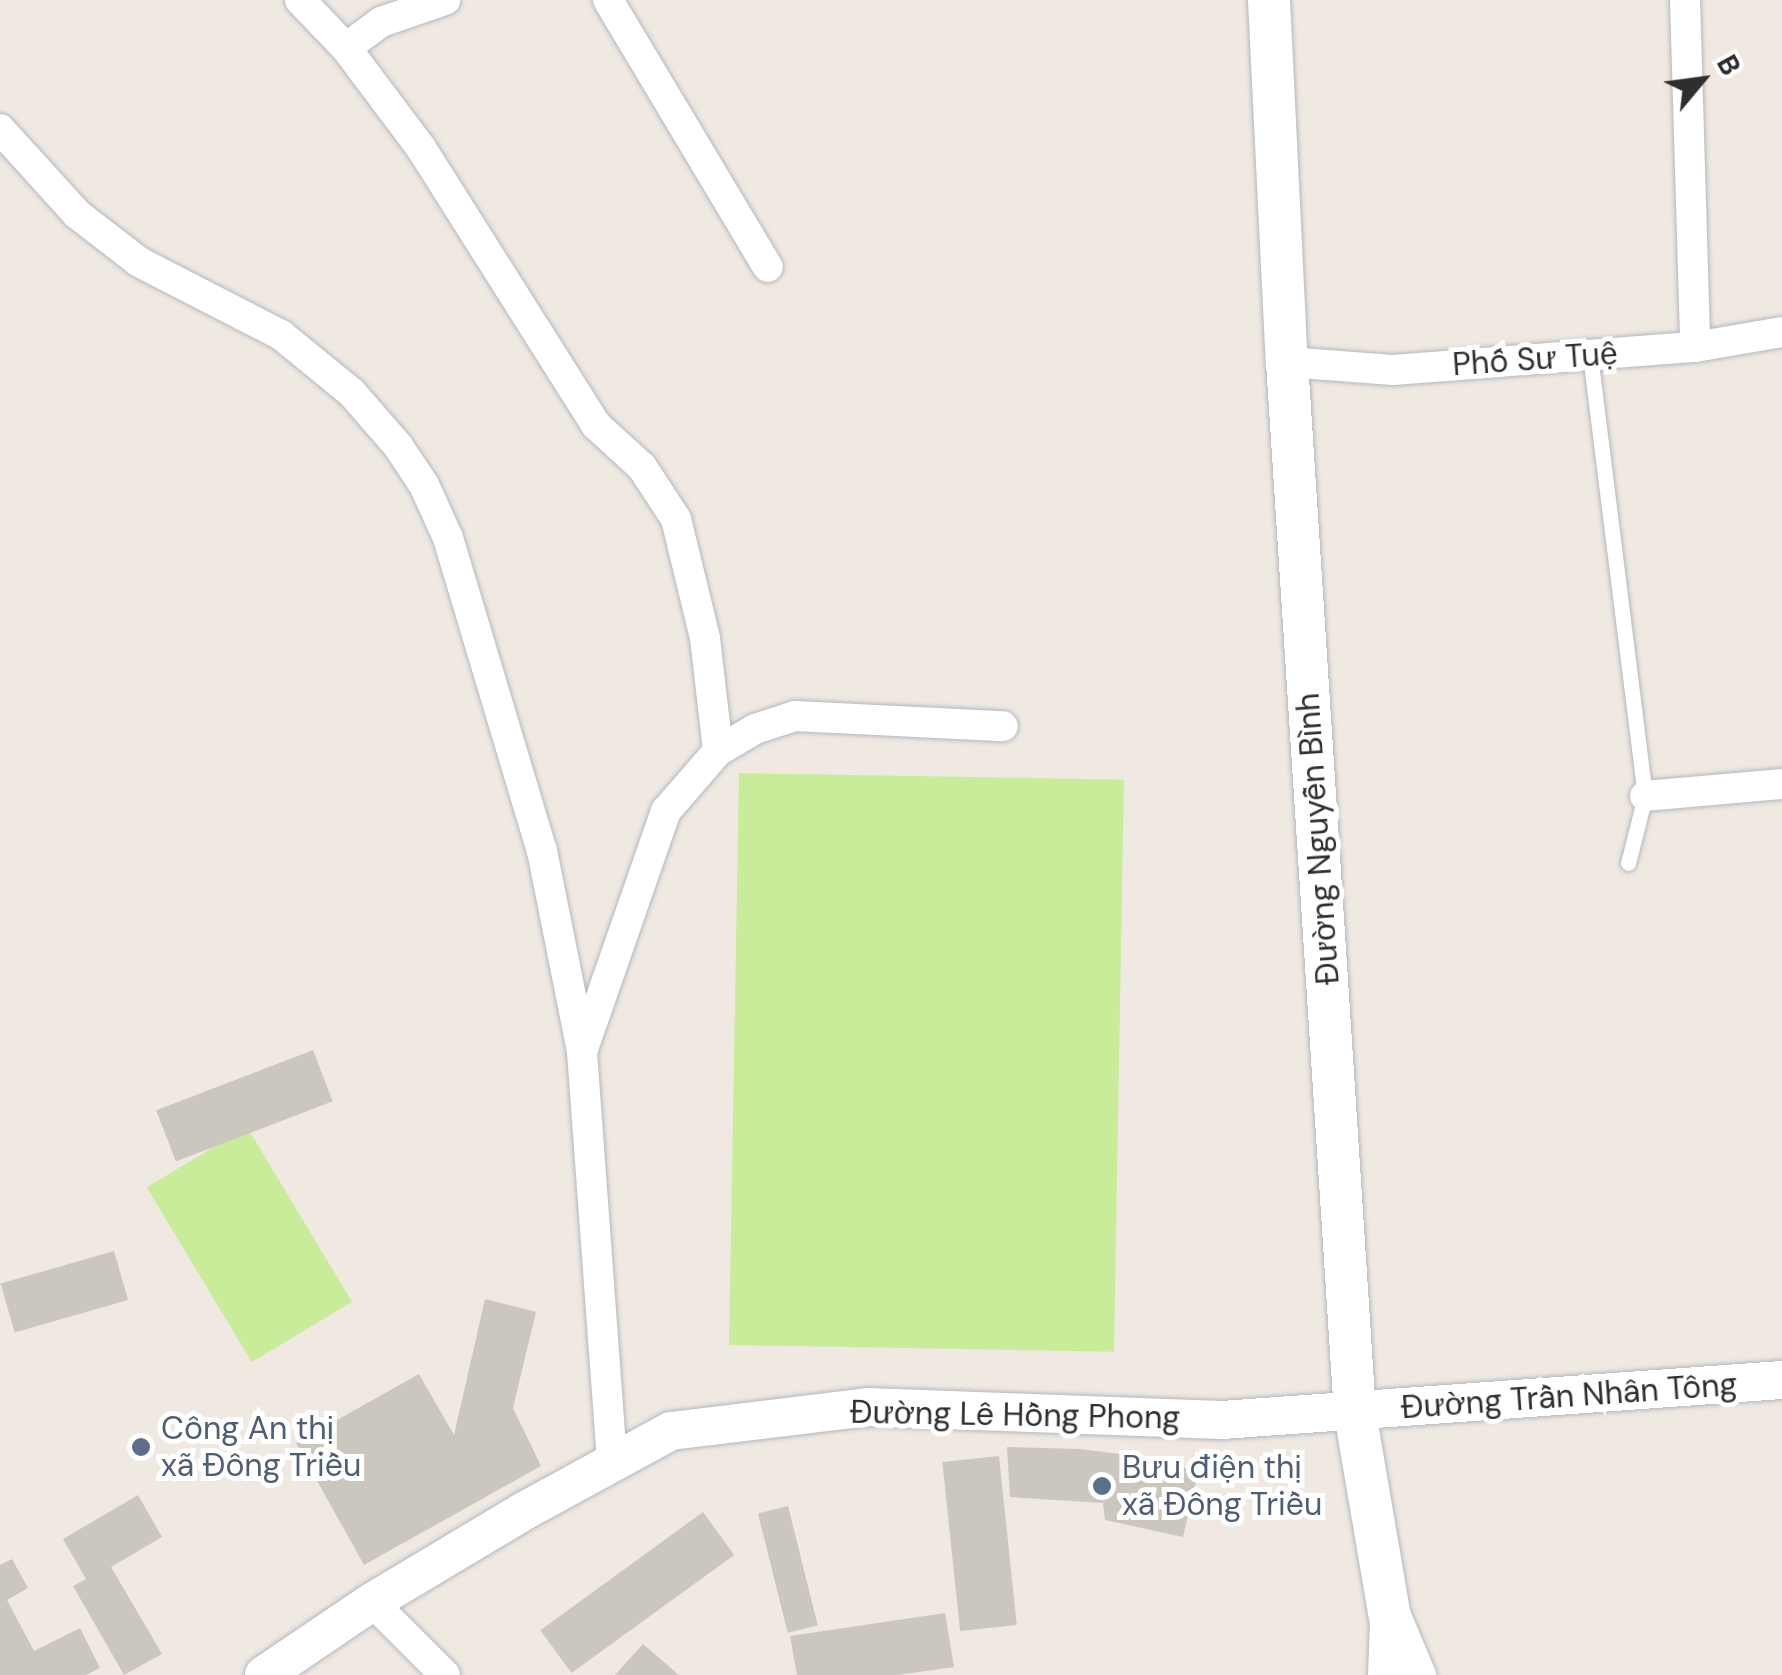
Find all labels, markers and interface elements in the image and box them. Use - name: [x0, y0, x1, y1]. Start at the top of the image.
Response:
- north arrow: [1652, 30, 1752, 130]
- text: B: [1708, 48, 1749, 82]
- street label: Phố Sư Tuệ: [1451, 334, 1619, 384]
- street label: Đường Nguyễn Bình: [1289, 692, 1347, 986]
- street label: Đường Trần Nhân Tông: [1399, 1365, 1739, 1427]
- street label: Đường Lê Hồng Phong: [850, 1393, 1180, 1437]
- place label: Công An thị xã Đông Triều: [161, 1410, 361, 1485]
- marker: Công An thị xã Đông Triều: [130, 1436, 152, 1458]
- place label: Bưu điện thị xã Đông Triều: [1122, 1449, 1322, 1524]
- marker: Bưu điện thị xã Đông Triều: [1091, 1475, 1113, 1497]

